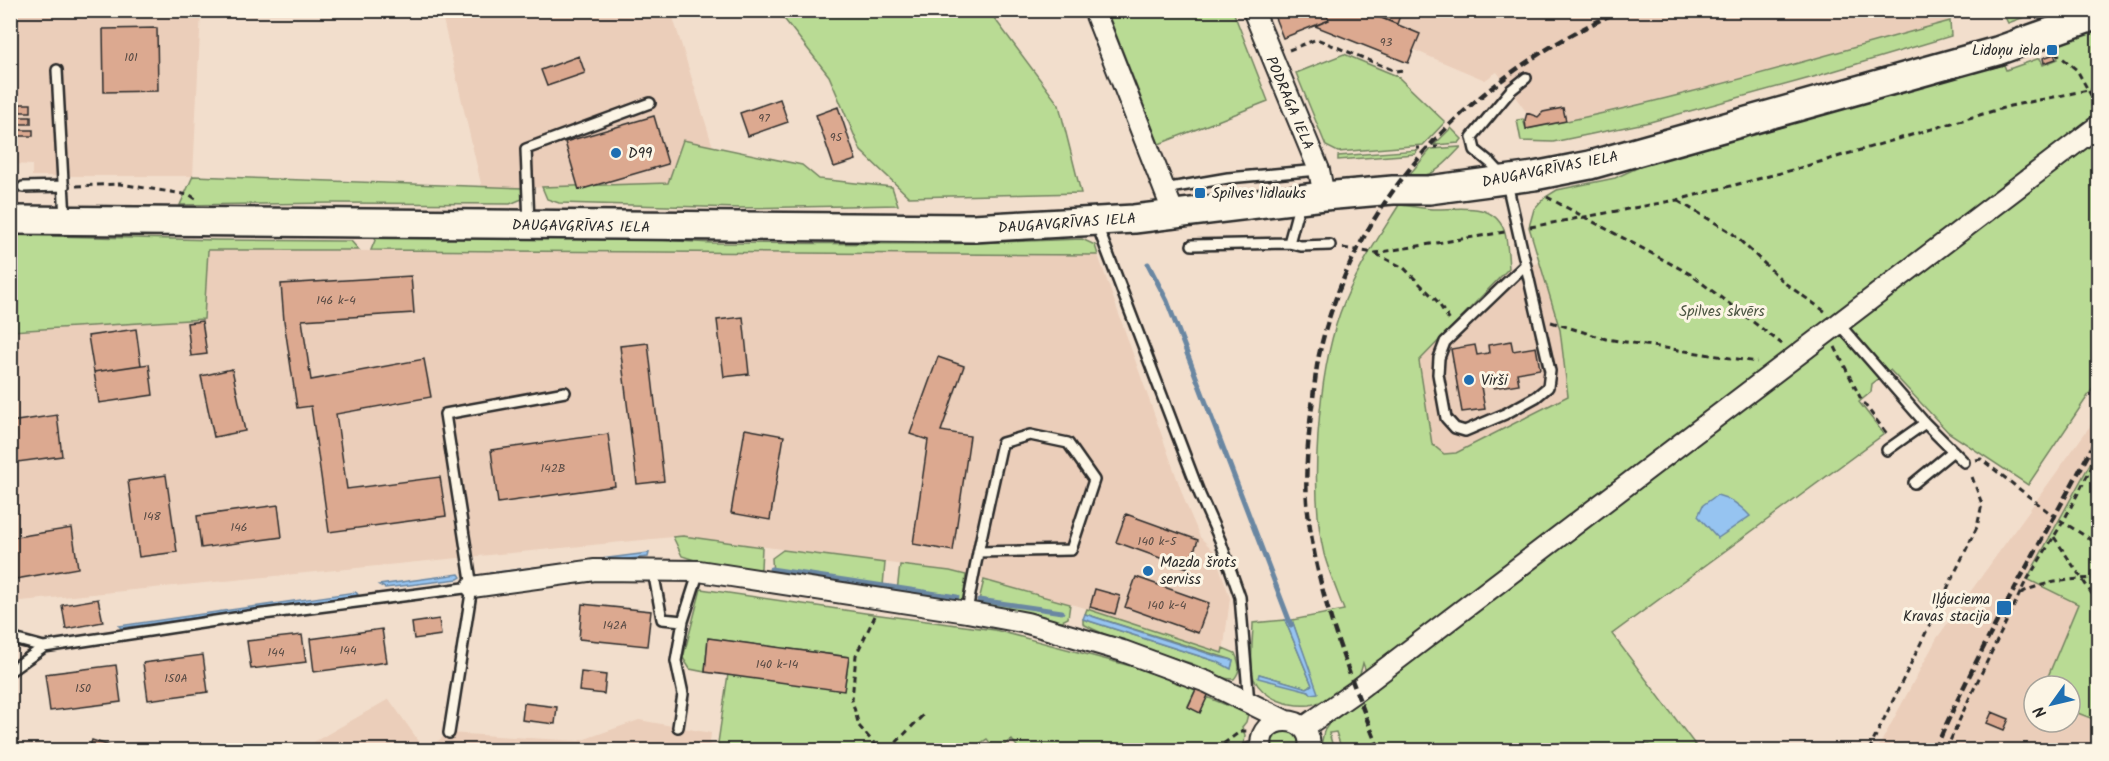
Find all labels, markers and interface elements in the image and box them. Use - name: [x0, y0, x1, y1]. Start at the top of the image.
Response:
- house number: 93: [1380, 33, 1392, 52]
- place label: Lidoņu iela: [1972, 39, 2040, 63]
- marker: Lidoņu iela: [2045, 43, 2059, 57]
- house number: 101: [124, 48, 138, 67]
- street label: PODRAGA IELA: [1259, 53, 1320, 154]
- house number: 97: [758, 109, 770, 128]
- house number: 95: [830, 128, 844, 147]
- place label: D99: [628, 142, 653, 166]
- street label: DAUGAVGRĪVAS IELA: [1480, 145, 1620, 195]
- marker: D99: [609, 146, 623, 160]
- place label: Spilves lidlauks: [1212, 182, 1307, 206]
- marker: Spilves lidlauks: [1193, 186, 1207, 200]
- street label: DAUGAVGRĪVAS IELA: [997, 207, 1137, 241]
- street label: DAUGAVGRĪVAS IELA: [512, 214, 650, 240]
- house number: 146 k-4: [316, 291, 356, 310]
- park label: Spilves skvērs: [1679, 300, 1765, 324]
- place label: Virši: [1481, 369, 1509, 393]
- marker: Virši: [1462, 373, 1476, 387]
- house number: 142B: [541, 459, 566, 478]
- house number: 148: [143, 507, 162, 526]
- house number: 146: [230, 518, 248, 537]
- house number: 140 k-5: [1138, 532, 1178, 551]
- place label: Mazda šrots serviss: [1160, 551, 1237, 592]
- marker: Mazda šrots serviss: [1141, 564, 1155, 578]
- place label: Iļģuciema Kravas stacija: [1903, 588, 1990, 629]
- house number: 140 k-4: [1148, 596, 1187, 615]
- marker: Iļģuciema Kravas stacija: [1995, 599, 2013, 617]
- house number: 142A: [603, 616, 627, 635]
- house number: 144: [340, 641, 357, 660]
- house number: 144: [268, 643, 285, 662]
- house number: 140 k-14: [756, 655, 799, 674]
- house number: 150A: [164, 669, 188, 688]
- north arrow: [2022, 674, 2082, 734]
- house number: 150: [75, 679, 91, 698]
- text: N: [2028, 700, 2054, 723]

